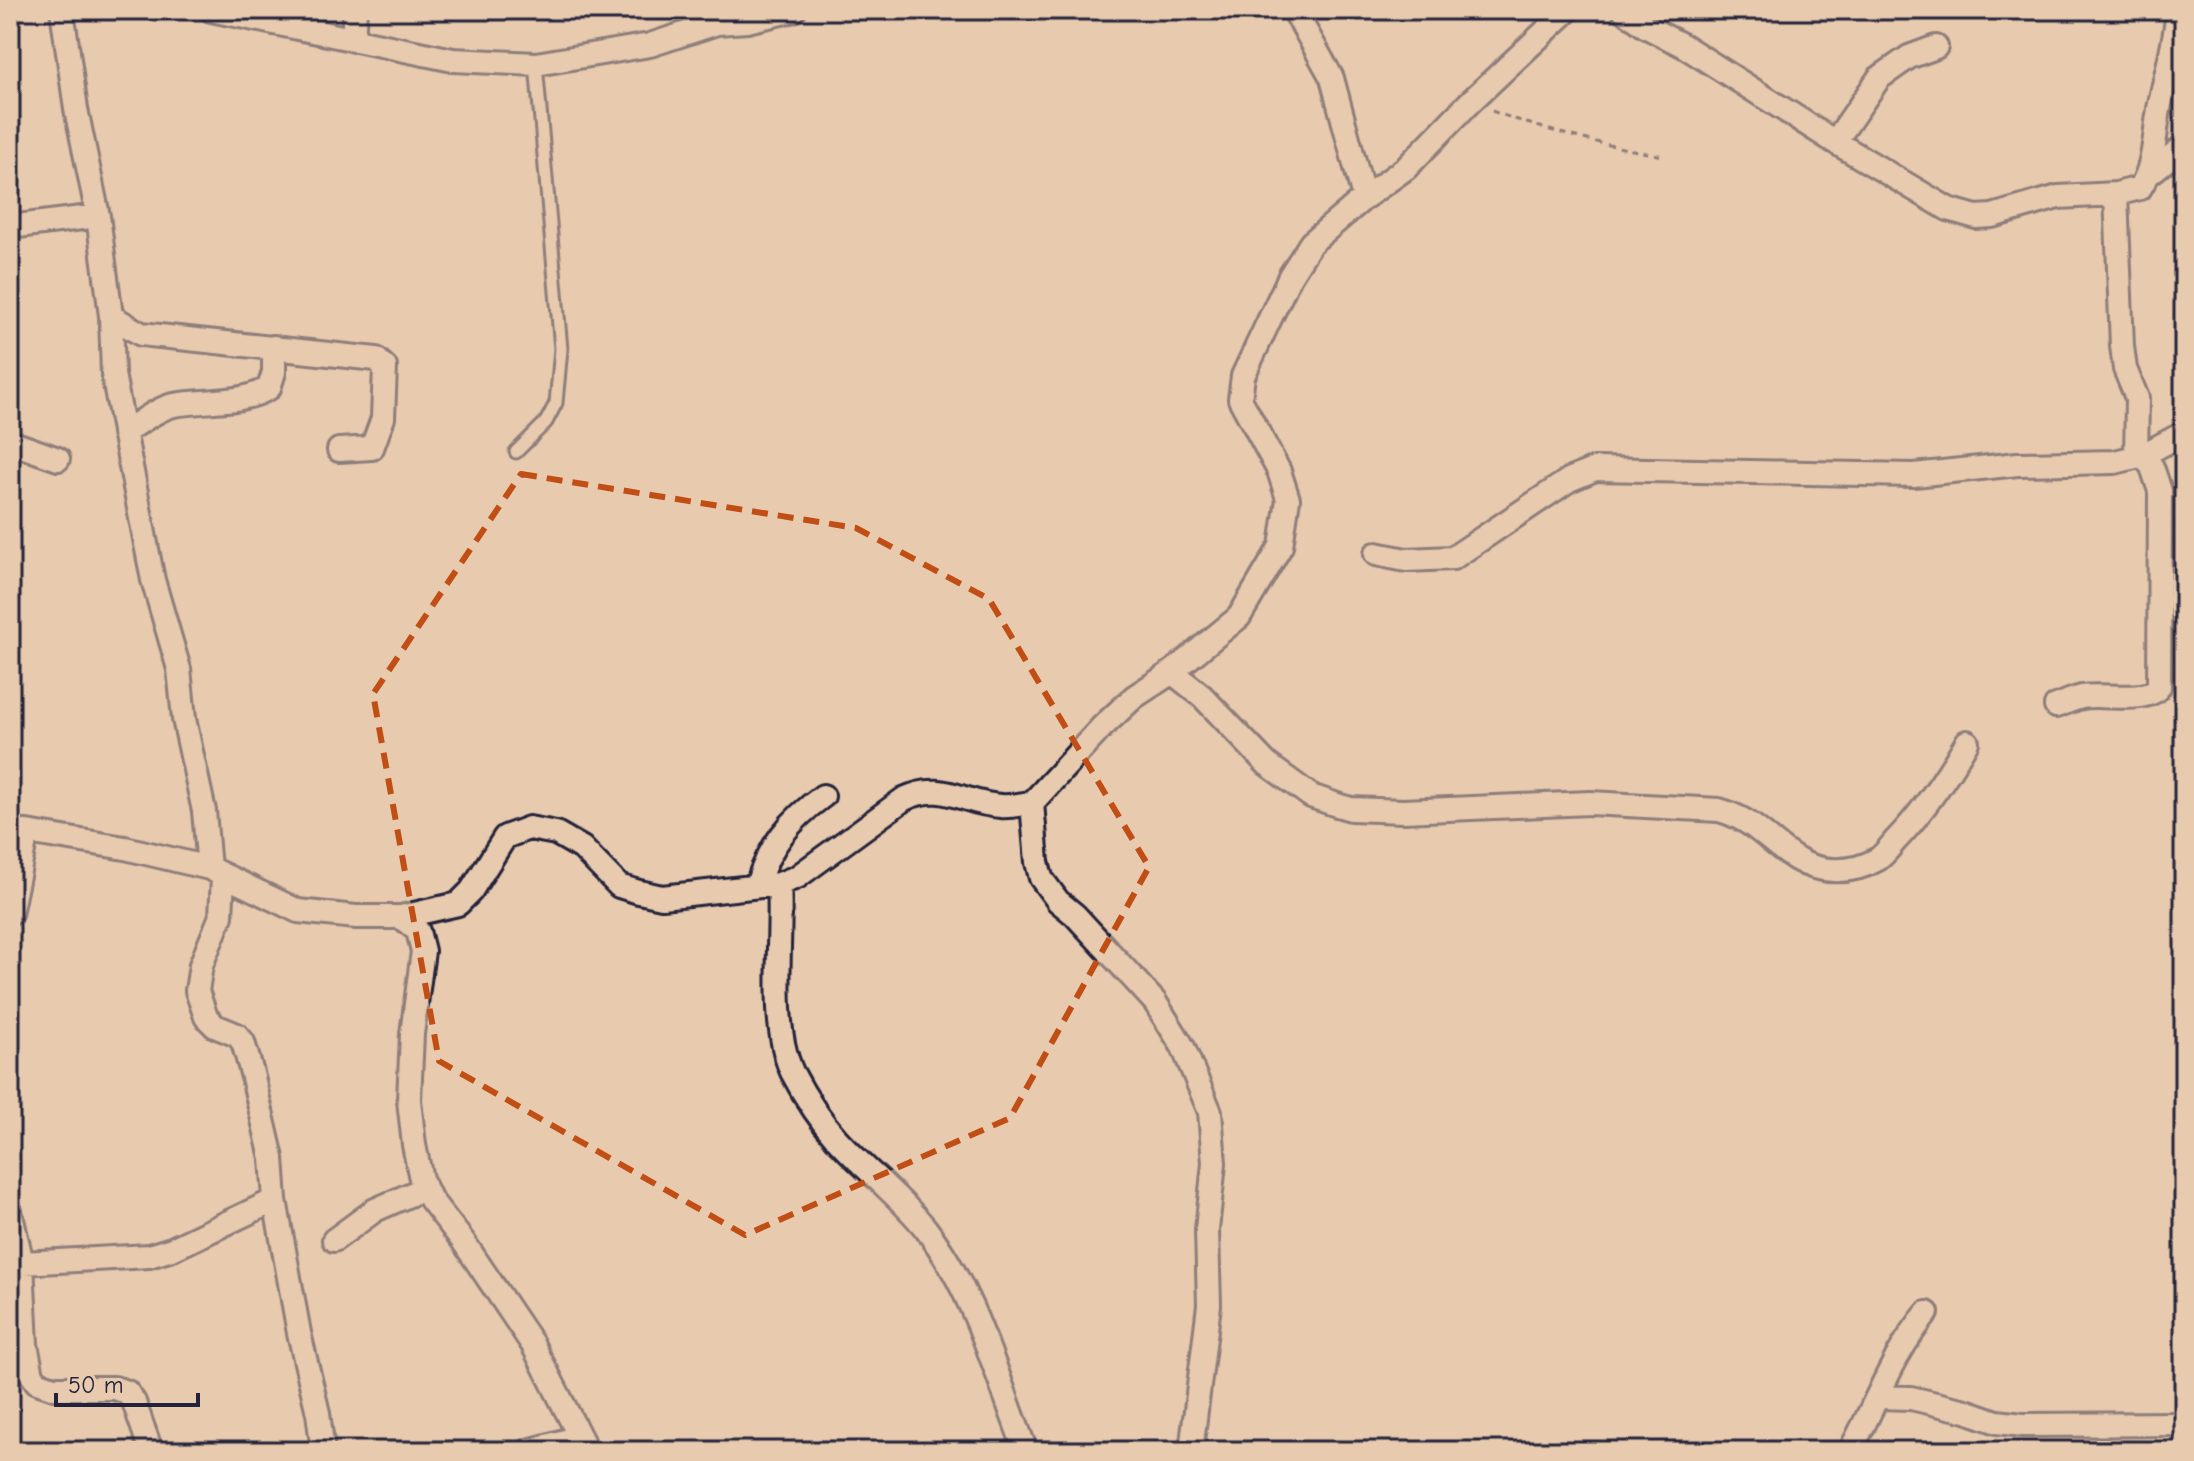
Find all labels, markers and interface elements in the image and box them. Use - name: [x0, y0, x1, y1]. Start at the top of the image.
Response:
- scale bar: [56, 1357, 198, 1407]
- text: 50 m: [68, 1371, 124, 1399]

